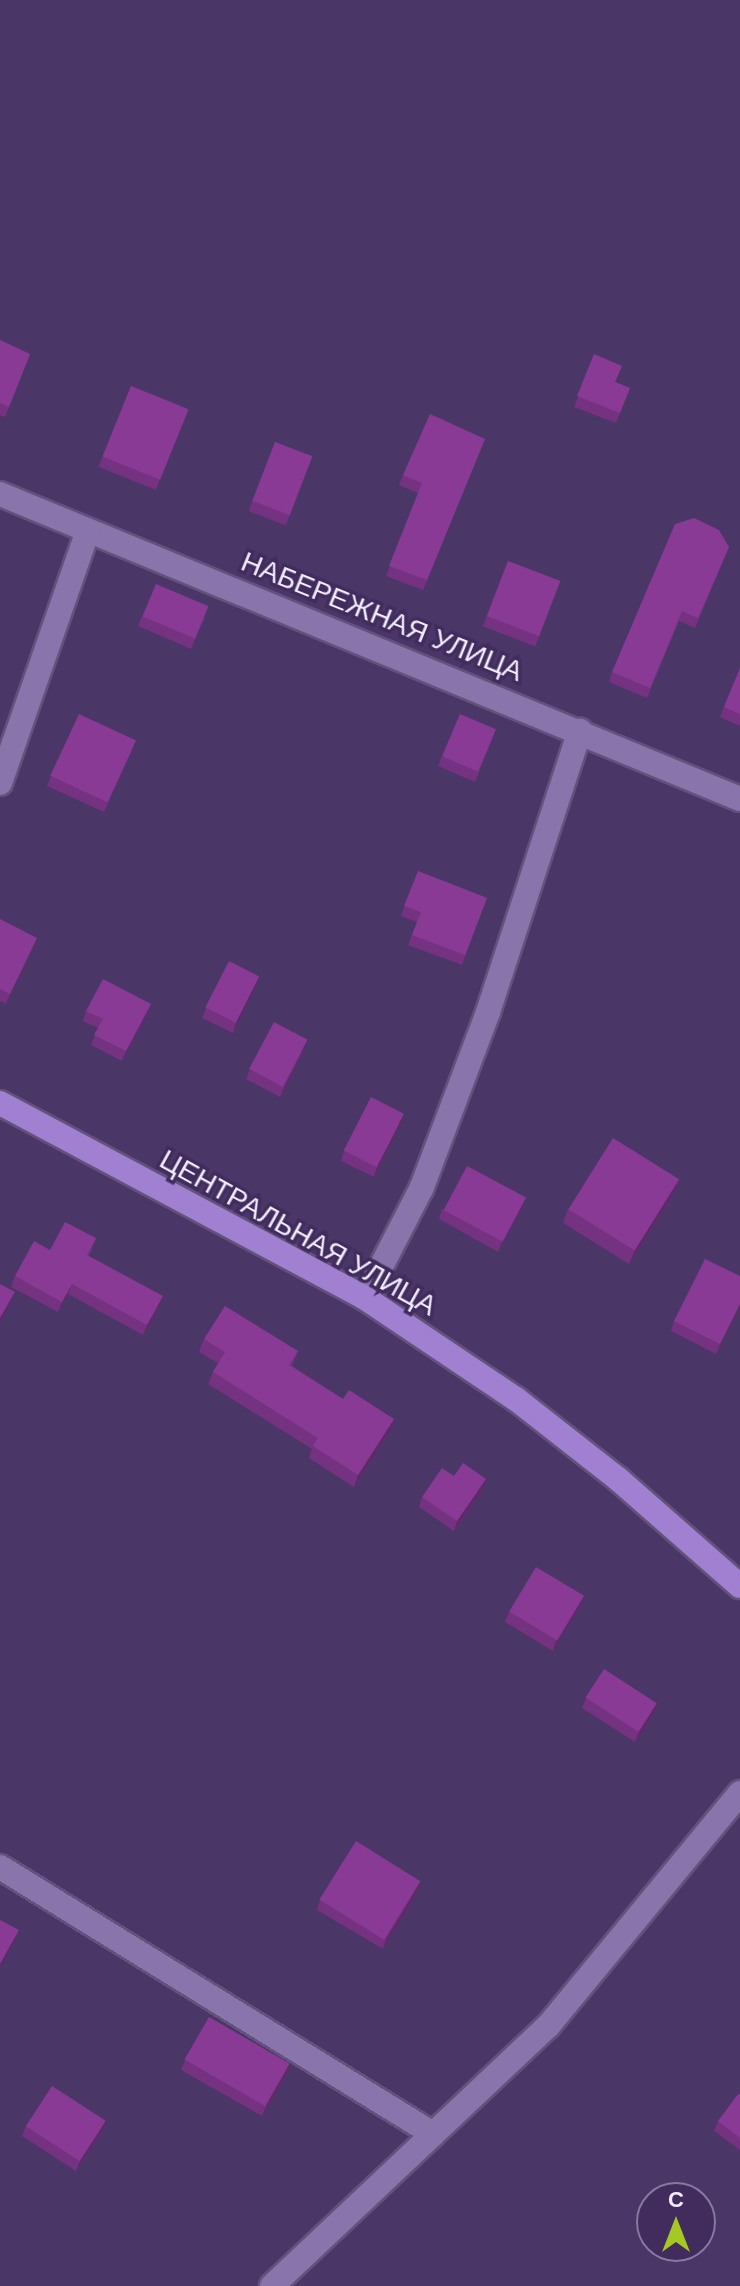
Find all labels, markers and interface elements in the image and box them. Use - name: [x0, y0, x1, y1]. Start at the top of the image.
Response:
- street label: НАБЕРЕЖНАЯ УЛИЦА: [236, 545, 528, 689]
- street label: ЦЕНТРАЛЬНАЯ УЛИЦА: [154, 1143, 442, 1323]
- north arrow: [636, 2182, 716, 2262]
- text: С: [668, 2187, 684, 2212]

